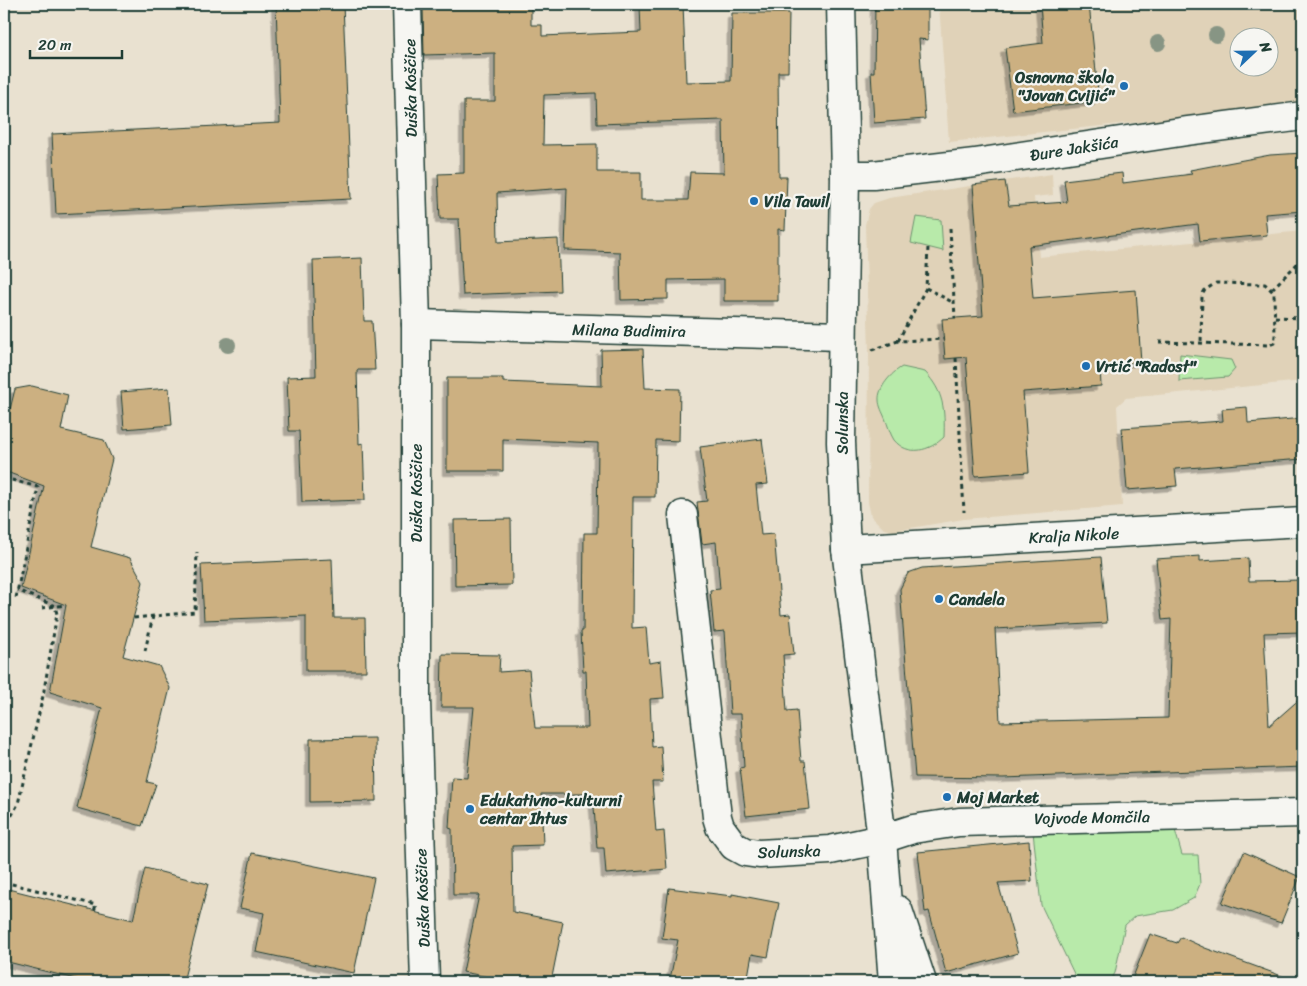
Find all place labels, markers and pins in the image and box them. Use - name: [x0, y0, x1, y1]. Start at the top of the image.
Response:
- place label: Osnovna škola "Jovan Cvijić": [1014, 63, 1115, 110]
- marker: Osnovna škola "Jovan Cvijić": [1118, 80, 1130, 92]
- place label: Vila Tawil: [764, 187, 831, 216]
- marker: Vila Tawil: [748, 195, 760, 207]
- place label: Vrtić "Radost": [1096, 352, 1197, 381]
- marker: Vrtić "Radost": [1080, 360, 1092, 372]
- place label: Candela: [948, 585, 1006, 614]
- marker: Candela: [933, 593, 945, 605]
- place label: Moj Market: [956, 783, 1039, 812]
- place label: Edukativno-kulturni centar Ihtus: [479, 786, 623, 833]
- marker: Moj Market: [941, 791, 953, 803]
- marker: Edukativno-kulturni centar Ihtus: [464, 803, 476, 815]

